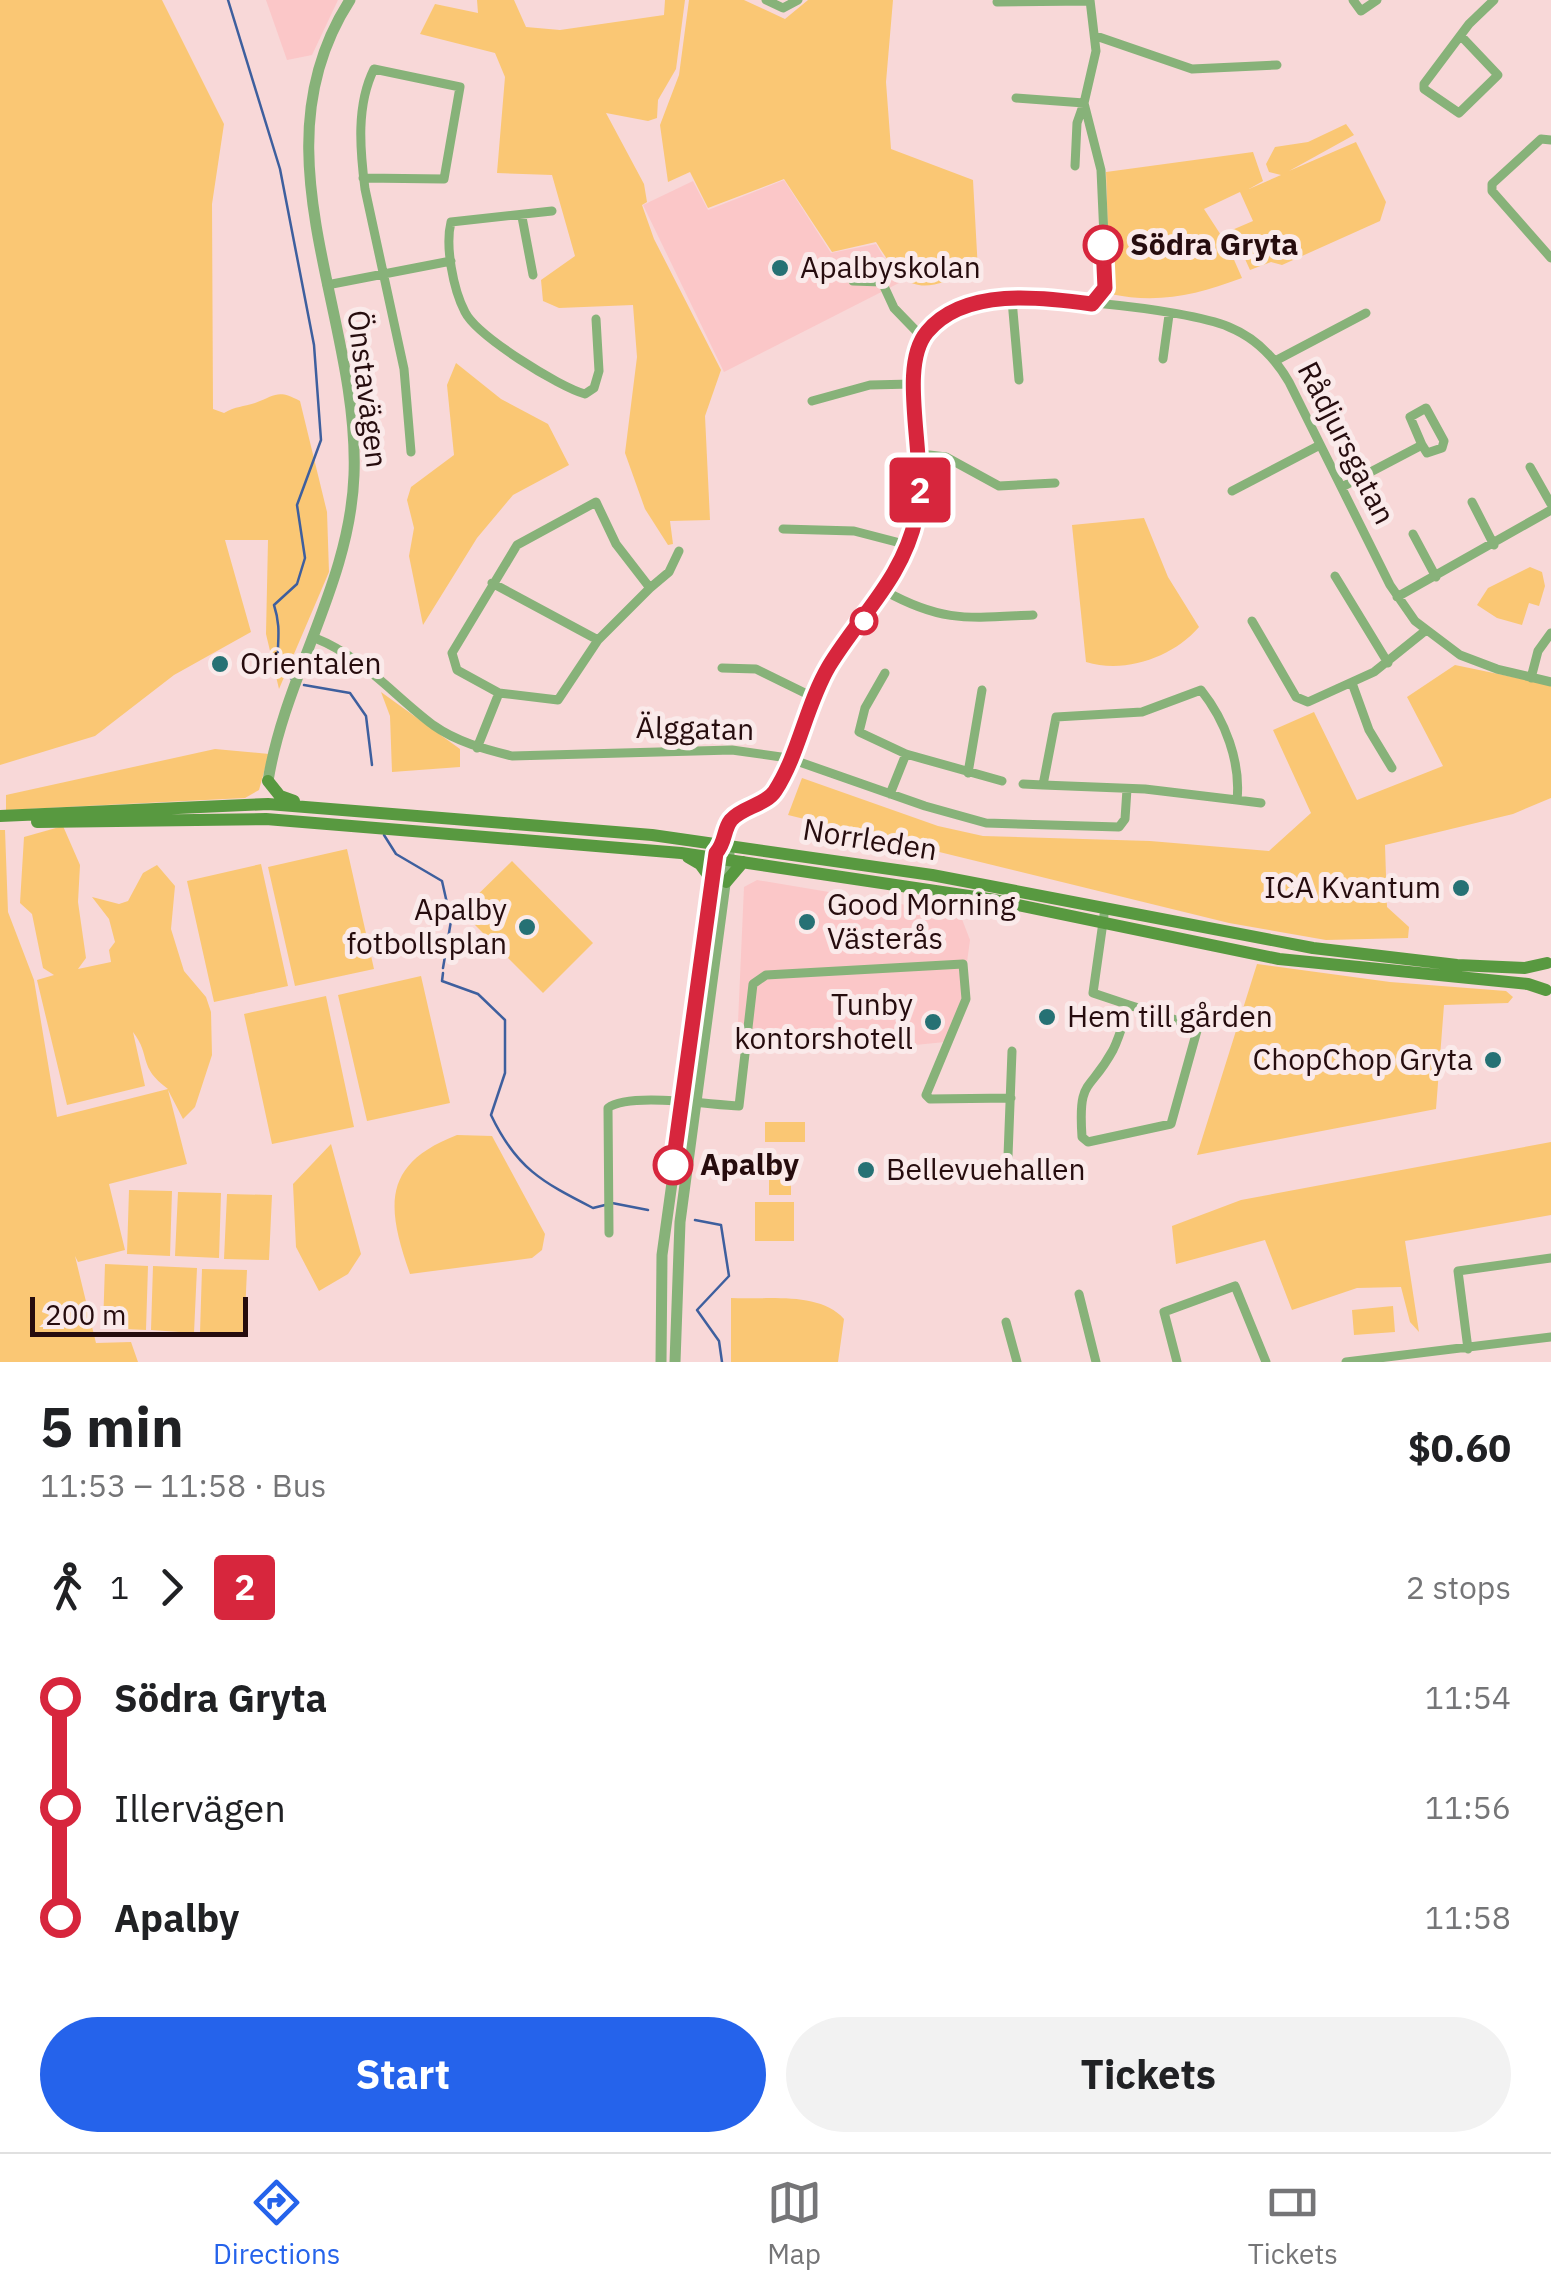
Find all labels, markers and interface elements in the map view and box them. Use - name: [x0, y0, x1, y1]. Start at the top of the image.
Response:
- place label: Södra Gryta: [1130, 224, 1298, 263]
- marker: Södra Gryta: [1084, 226, 1122, 264]
- place label: Apalbyskolan: [800, 247, 981, 286]
- marker: Apalbyskolan: [769, 257, 791, 279]
- street label: Önstavägen: [339, 308, 398, 470]
- street label: Rådjursgatan: [1290, 354, 1405, 530]
- line badge: 2: [888, 458, 952, 522]
- text: 2: [909, 467, 931, 513]
- unlabelled marker: [851, 608, 877, 634]
- place label: Orientalen: [240, 643, 381, 682]
- marker: Orientalen: [209, 653, 231, 675]
- street label: Älggatan: [635, 707, 755, 748]
- street label: Norrleden: [800, 809, 940, 868]
- place label: ICA Kvantum: [1264, 867, 1441, 906]
- marker: ICA Kvantum: [1450, 877, 1472, 899]
- place label: Good Morning Västerås: [827, 884, 1016, 957]
- place label: Apalby fotbollsplan: [346, 889, 507, 962]
- marker: Good Morning Västerås: [796, 911, 818, 933]
- marker: Apalby fotbollsplan: [516, 916, 538, 938]
- place label: Tunby kontorshotell: [734, 984, 913, 1057]
- place label: Hem till gården: [1067, 996, 1273, 1035]
- marker: Hem till gården: [1036, 1006, 1058, 1028]
- marker: Tunby kontorshotell: [922, 1011, 944, 1033]
- place label: ChopChop Gryta: [1253, 1039, 1473, 1078]
- marker: ChopChop Gryta: [1482, 1049, 1504, 1071]
- place label: Apalby: [700, 1144, 799, 1183]
- marker: Apalby: [654, 1146, 692, 1184]
- place label: Bellevuehallen: [886, 1149, 1085, 1188]
- marker: Bellevuehallen: [855, 1159, 877, 1181]
- scale bar: [30, 1292, 248, 1336]
- text: 200 m: [45, 1296, 126, 1333]
- text: 5 min: [40, 1391, 184, 1462]
- text: $0.60: [1408, 1423, 1511, 1472]
- text: 11:53 – 11:58 · Bus: [40, 1464, 326, 1506]
- icon: walk: [40, 1560, 95, 1615]
- icon: forward: [144, 1560, 199, 1615]
- text: 2: [234, 1564, 255, 1610]
- text: 1: [110, 1566, 129, 1608]
- text: 2 stops: [1406, 1566, 1511, 1608]
- text: Södra Gryta: [114, 1673, 327, 1722]
- text: 11:54: [1425, 1676, 1511, 1718]
- text: Illervägen: [114, 1783, 286, 1832]
- text: 11:56: [1425, 1786, 1511, 1828]
- text: Apalby: [114, 1893, 239, 1942]
- text: 11:58: [1425, 1896, 1511, 1938]
- button: Start: [40, 2017, 766, 2132]
- button: Tickets: [786, 2017, 1511, 2132]
- tab: Directions: [213, 2175, 340, 2272]
- tab: Map: [767, 2175, 822, 2272]
- tab: Tickets: [1248, 2175, 1338, 2272]

